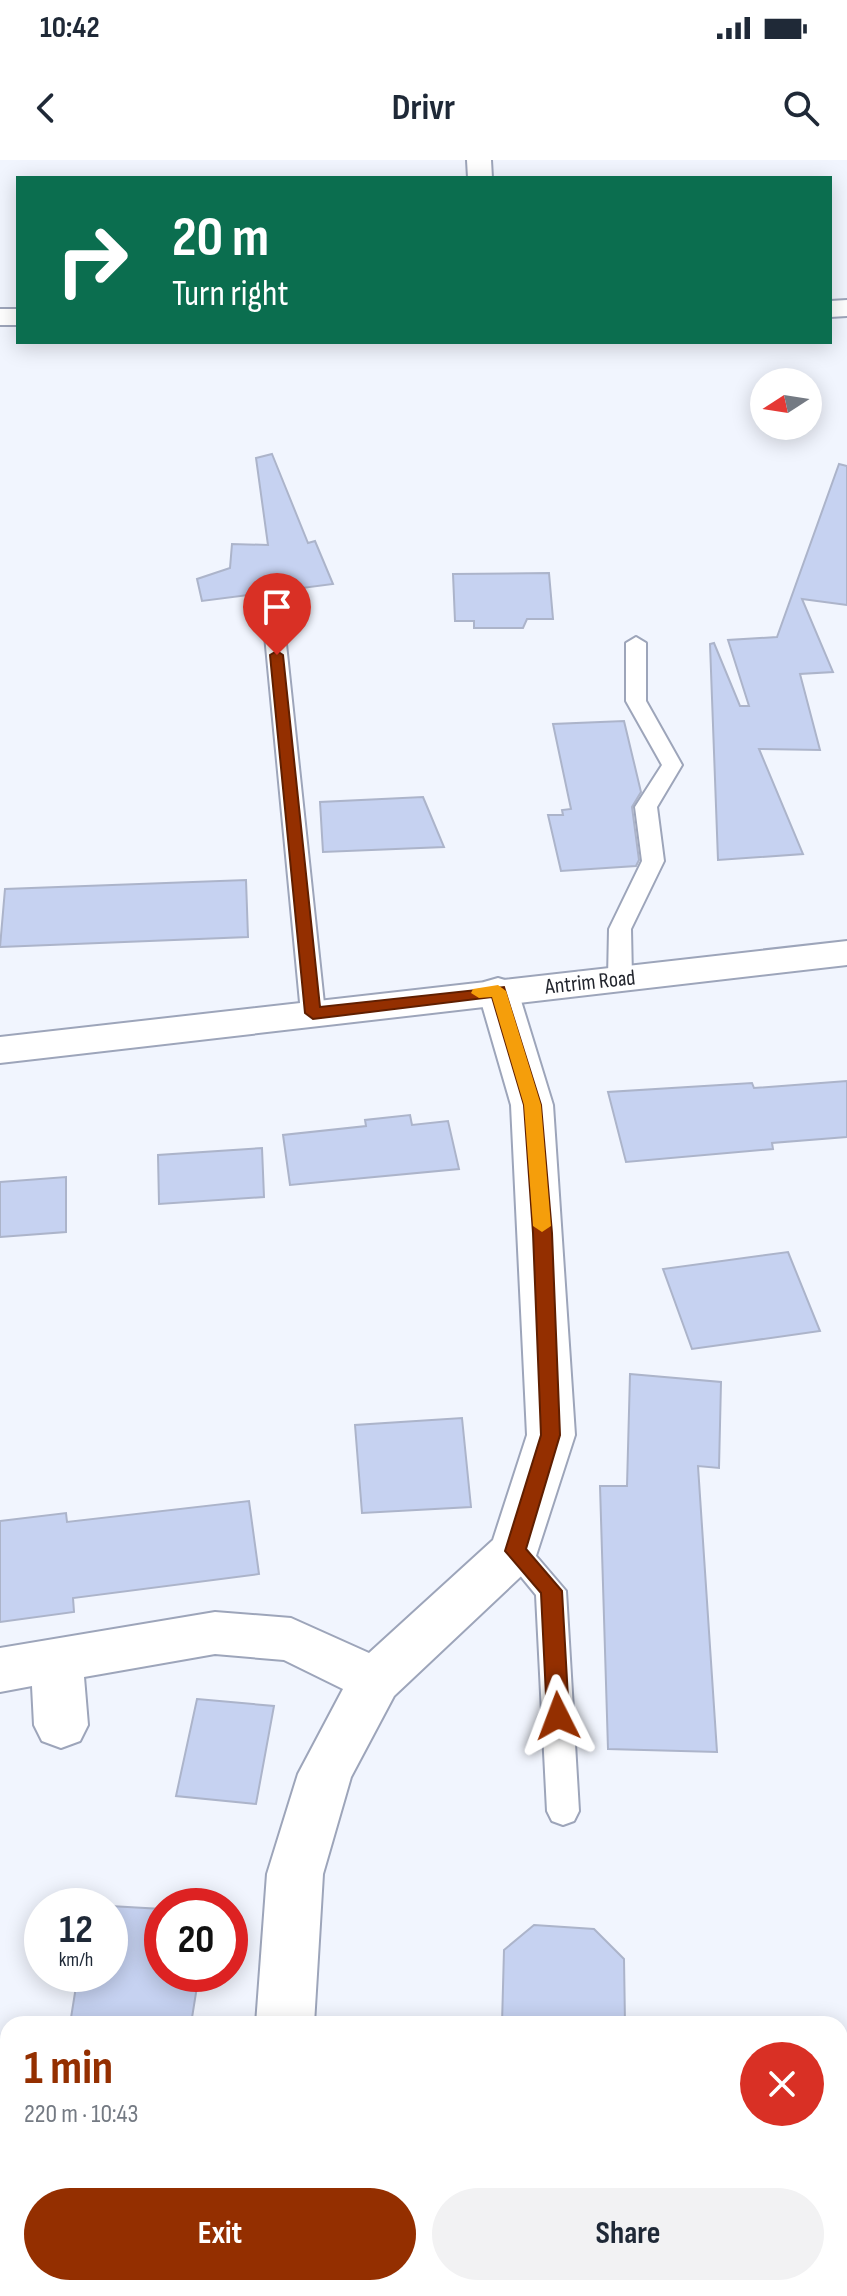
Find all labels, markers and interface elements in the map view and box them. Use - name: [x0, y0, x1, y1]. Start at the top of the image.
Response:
- text: 10:42: [40, 10, 100, 46]
- icon: back: [24, 86, 68, 130]
- icon: search: [779, 86, 823, 130]
- text: Drivr: [392, 87, 455, 130]
- text: 20 m: [172, 205, 269, 272]
- icon: right: [40, 208, 144, 312]
- text: Turn right: [172, 273, 289, 316]
- north arrow: [750, 368, 822, 440]
- map controls: [750, 368, 822, 440]
- pin: [243, 573, 311, 655]
- icon: arrive: [255, 585, 299, 629]
- street label: Antrim Road: [543, 964, 637, 1001]
- position arrow: [516, 1674, 600, 1758]
- speed limit sign: 20: [144, 1888, 248, 1992]
- text: 12: [59, 1906, 93, 1954]
- text: km/h: [59, 1948, 93, 1972]
- text: 1 min: [24, 2040, 113, 2097]
- button: close: [740, 2042, 824, 2126]
- text: 220 m · 10:43: [24, 2099, 138, 2130]
- button: Exit: [24, 2188, 416, 2280]
- button: Share: [432, 2188, 824, 2280]

